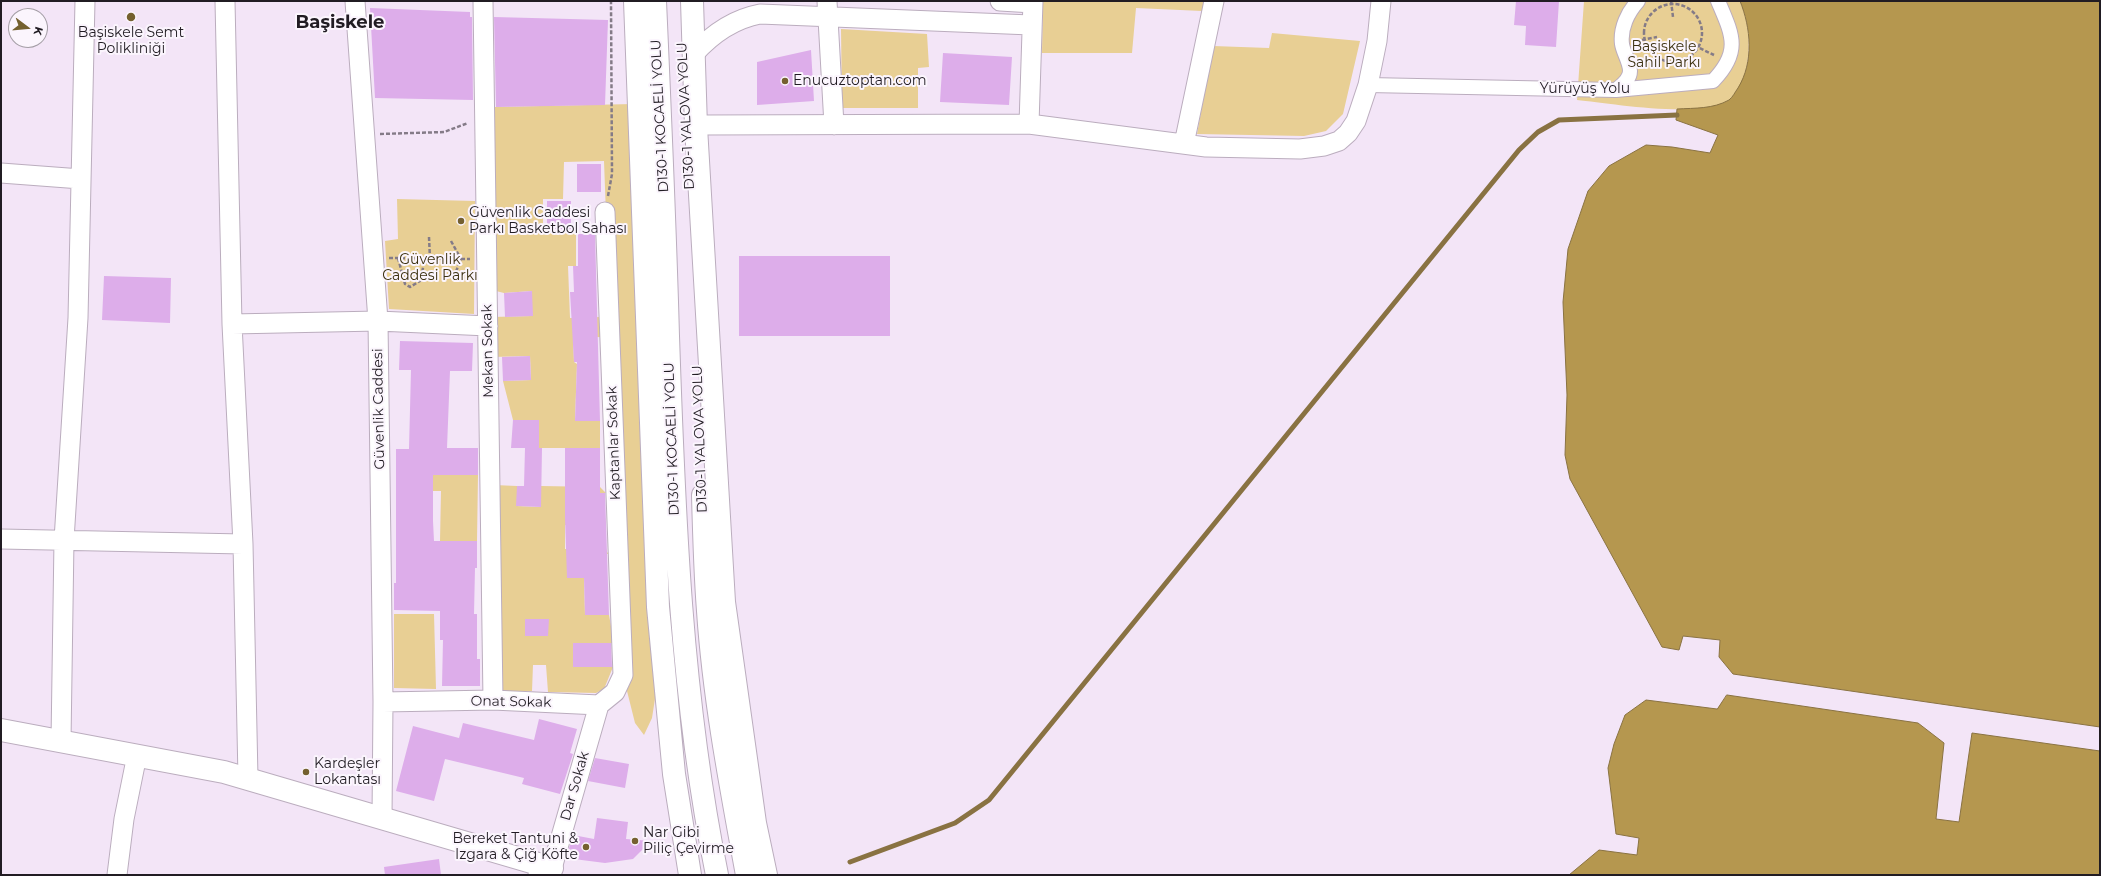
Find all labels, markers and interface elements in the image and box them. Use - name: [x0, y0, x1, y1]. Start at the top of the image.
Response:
- north arrow: [8, 8, 48, 48]
- marker: Başiskele Semt Polikliniği: [125, 11, 137, 23]
- district label: Başiskele: [296, 12, 384, 34]
- text: K: [31, 25, 46, 37]
- place label: Başiskele Semt Polikliniği: [78, 25, 184, 58]
- street label: D130-1 KOCAELİ YOLU: [648, 39, 672, 193]
- park label: Başiskele Sahil Parkı: [1627, 39, 1701, 72]
- street label: D130-1 YALOVA YOLU: [674, 42, 698, 190]
- place label: Enucuztoptan.com: [793, 73, 927, 89]
- marker: Enucuztoptan.com: [780, 76, 790, 86]
- street label: Yürüyüş Yolu: [1540, 81, 1630, 97]
- place label: Güvenlik Caddesi Parkı Basketbol Sahası: [469, 205, 627, 238]
- marker: Güvenlik Caddesi Parkı Basketbol Sahası: [456, 216, 466, 226]
- park label: Güvenlik Caddesi Parkı: [382, 252, 478, 284]
- street label: Mekan Sokak: [479, 304, 497, 398]
- street label: Güvenlik Caddesi: [370, 348, 388, 470]
- street label: D130-1 KOCAELİ YOLU: [661, 362, 683, 516]
- street label: D130-1 YALOVA YOLU: [689, 365, 711, 513]
- street label: Kaptanlar Sokak: [604, 386, 624, 500]
- street label: Onat Sokak: [470, 693, 552, 711]
- street label: Dar Sokak: [557, 749, 593, 823]
- place label: Kardeşler Lokantası: [314, 756, 381, 788]
- marker: Kardeşler Lokantası: [301, 767, 311, 777]
- place label: Nar Gibi Piliç Çevirme: [643, 825, 734, 858]
- place label: Bereket Tantuni & Izgara & Çiğ Köfte: [453, 831, 578, 864]
- marker: Nar Gibi Piliç Çevirme: [630, 836, 640, 846]
- marker: Bereket Tantuni & Izgara & Çiğ Köfte: [581, 842, 591, 852]

